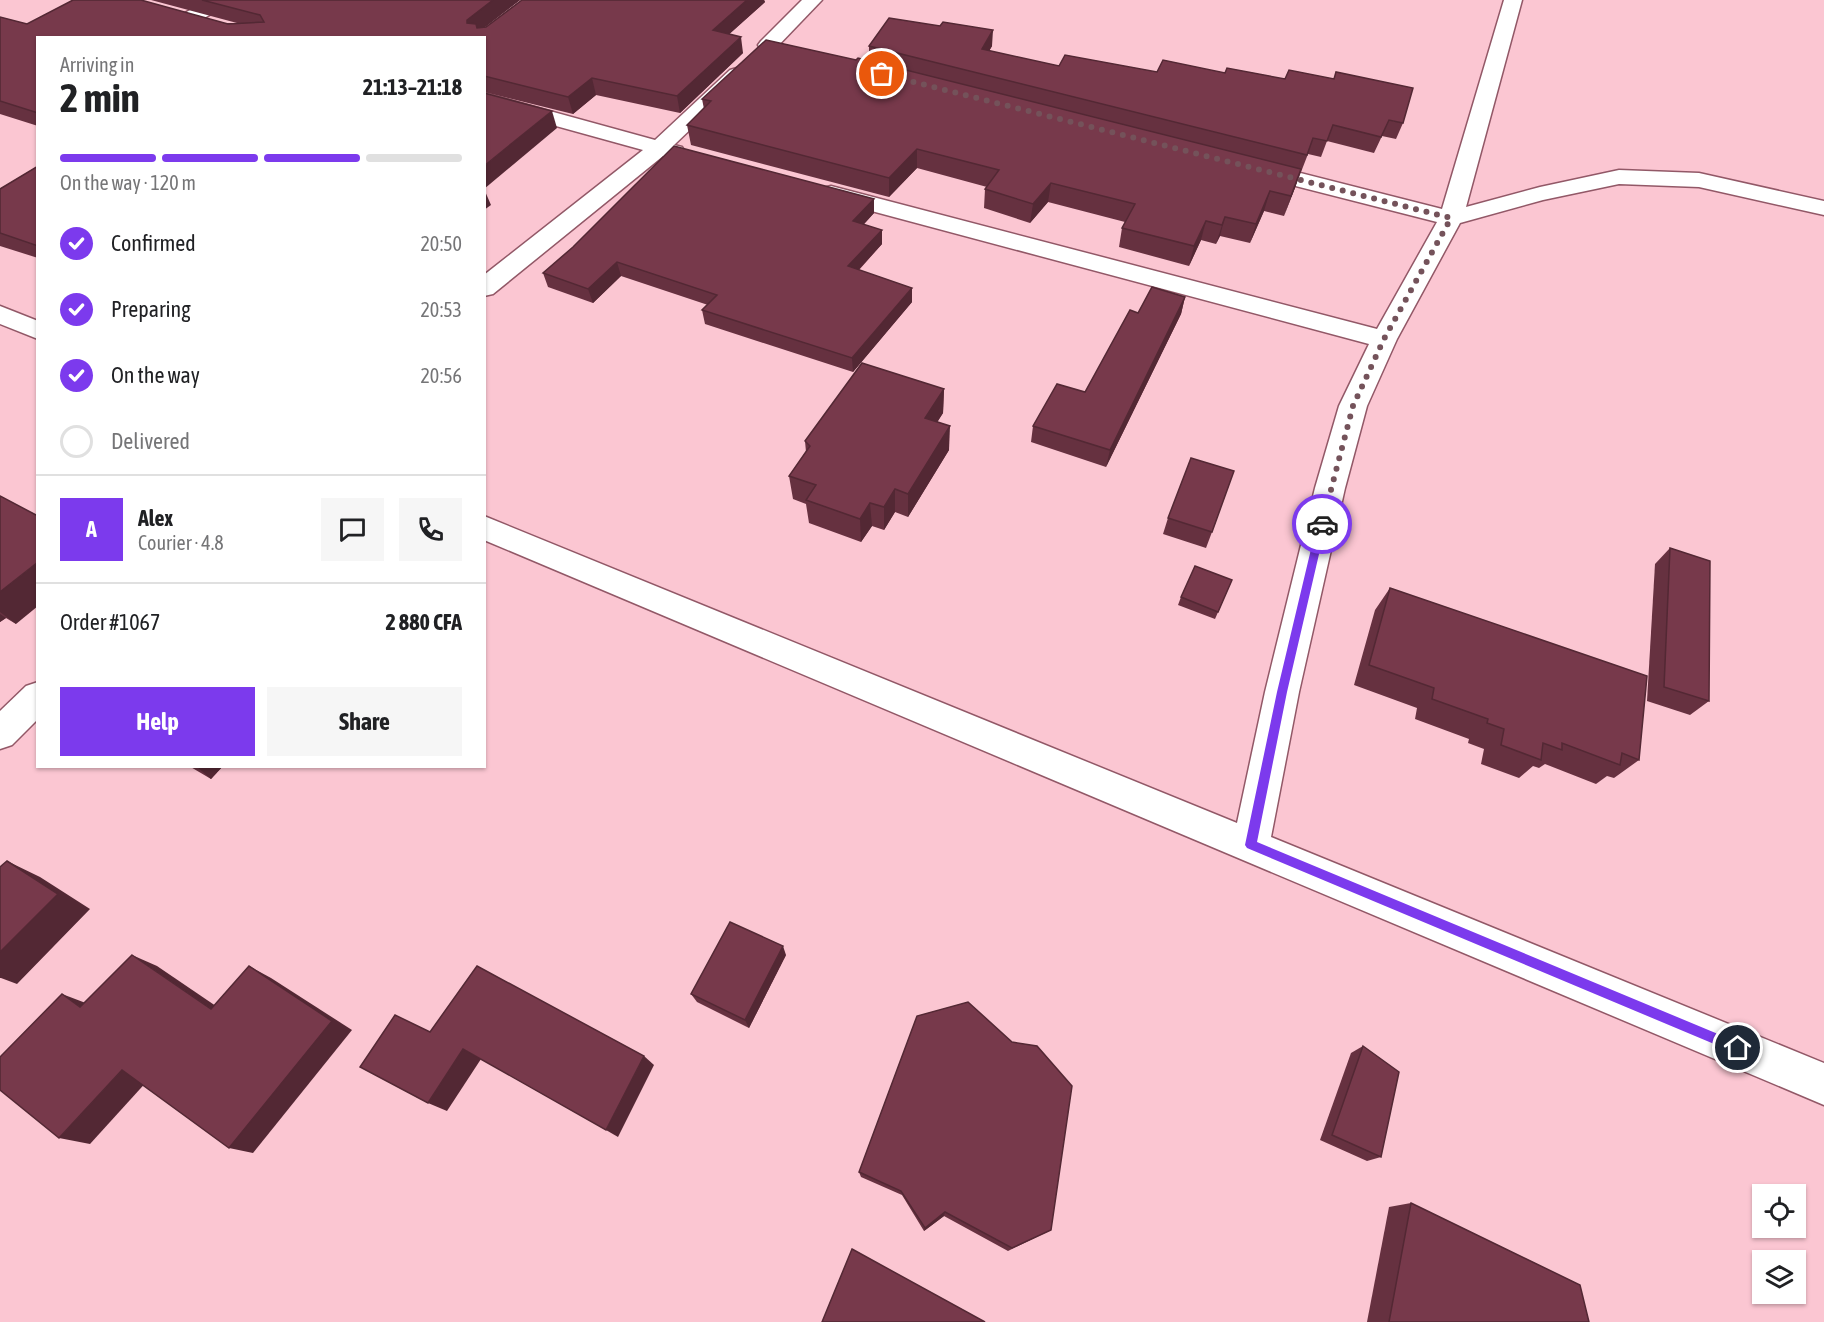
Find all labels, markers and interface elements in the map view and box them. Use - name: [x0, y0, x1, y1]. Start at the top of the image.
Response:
- pin: [856, 48, 907, 99]
- text: Arriving in: [60, 53, 134, 76]
- icon: bag: [865, 57, 898, 90]
- text: 21:13–21:18: [363, 74, 462, 100]
- text: 2 min: [60, 76, 140, 120]
- text: On the way · 120 m: [60, 171, 196, 194]
- icon: check: [60, 227, 93, 260]
- text: Confirmed: [111, 230, 196, 256]
- text: 20:50: [420, 232, 462, 255]
- icon: check: [60, 293, 93, 326]
- text: Preparing: [111, 296, 191, 322]
- text: 20:53: [420, 298, 462, 321]
- icon: check: [60, 359, 93, 392]
- text: On the way: [111, 362, 200, 388]
- text: 20:56: [420, 364, 462, 387]
- text: Delivered: [111, 428, 190, 454]
- courier: [1292, 494, 1352, 554]
- button: chat: [321, 498, 384, 561]
- button: phone: [399, 498, 462, 561]
- text: Alex: [138, 505, 173, 531]
- icon: car: [1306, 508, 1339, 541]
- text: A: [86, 516, 97, 542]
- text: Courier · 4.8: [138, 531, 224, 554]
- text: Order #1067: [60, 609, 160, 635]
- text: 2 880 CFA: [386, 609, 462, 635]
- button: Help: [60, 687, 255, 756]
- button: Share: [267, 687, 462, 756]
- pin: [1712, 1022, 1763, 1073]
- icon: home: [1721, 1031, 1754, 1064]
- map controls: [1752, 1184, 1806, 1304]
- button: locate: [1752, 1184, 1806, 1238]
- button: layers: [1752, 1250, 1806, 1304]

